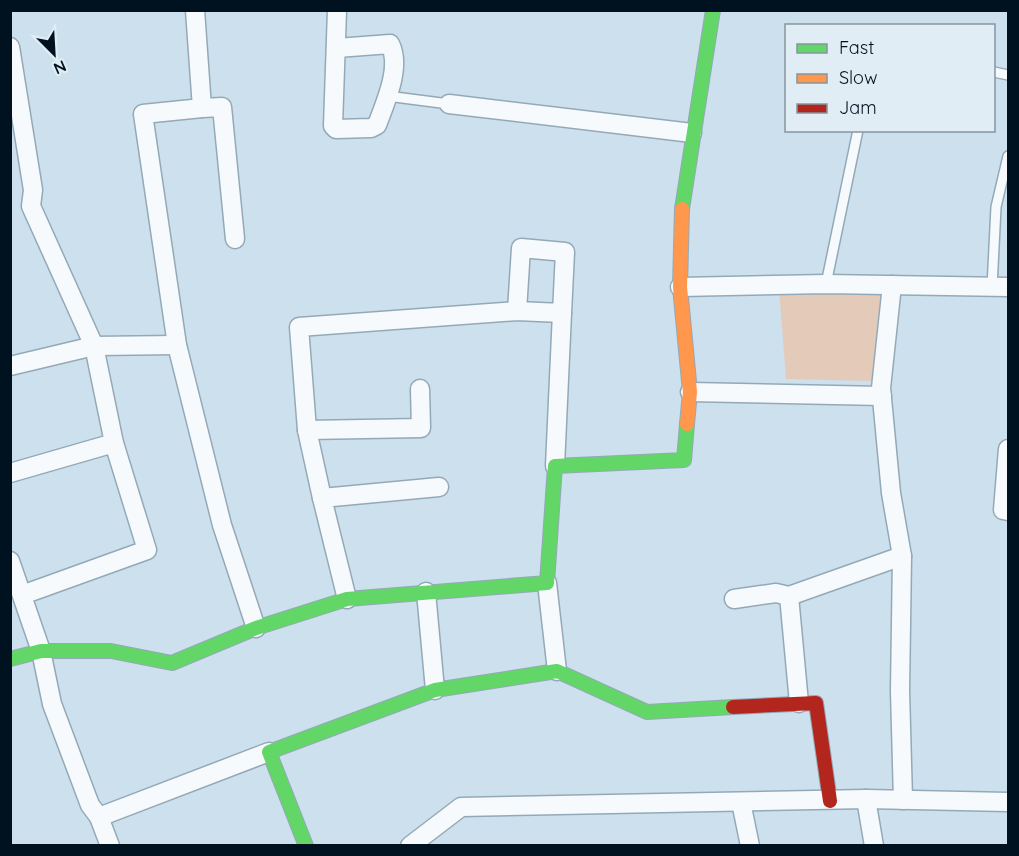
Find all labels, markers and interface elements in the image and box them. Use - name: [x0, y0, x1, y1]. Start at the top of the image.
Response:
- north arrow: [24, 24, 84, 84]
- legend: [785, 24, 995, 132]
- text: Fast: [839, 36, 874, 59]
- text: N: [51, 56, 70, 79]
- text: Slow: [839, 66, 877, 89]
- text: Jam: [839, 96, 877, 119]

